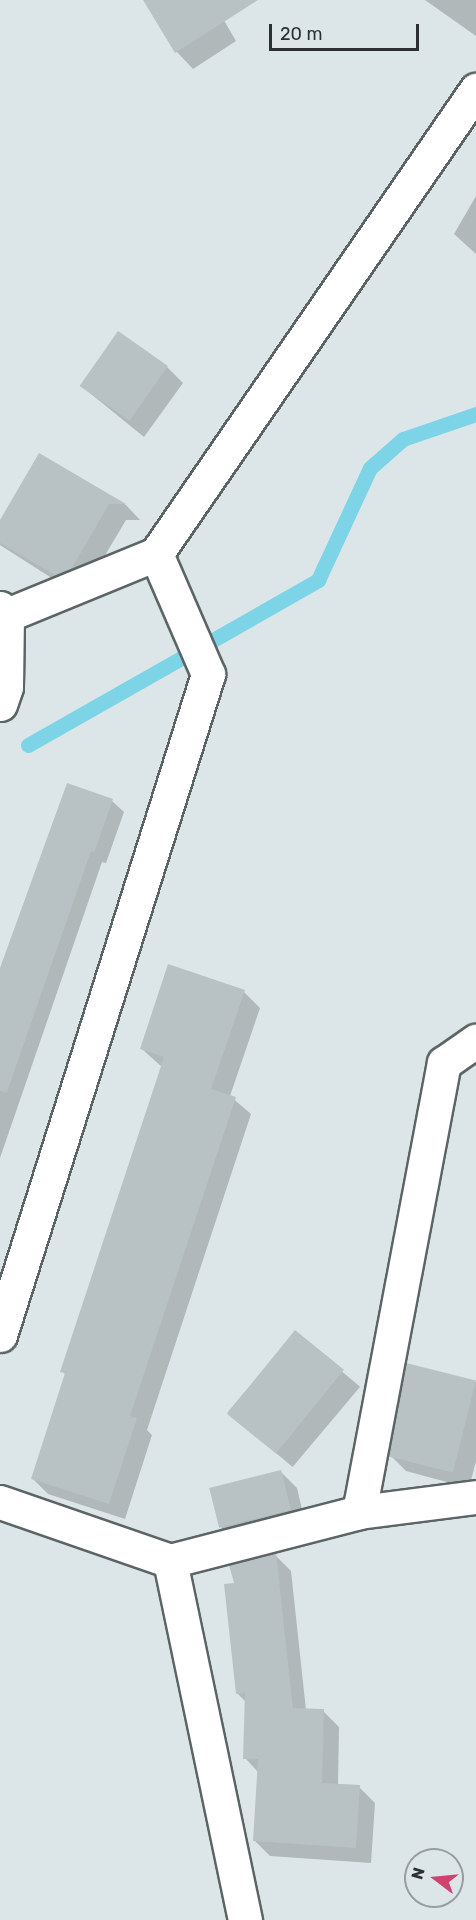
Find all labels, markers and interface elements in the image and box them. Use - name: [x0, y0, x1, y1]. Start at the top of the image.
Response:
- scale bar: [272, 12, 422, 50]
- text: 20 m: [280, 23, 322, 45]
- north arrow: [404, 1848, 464, 1908]
- text: N: [407, 1865, 429, 1882]

